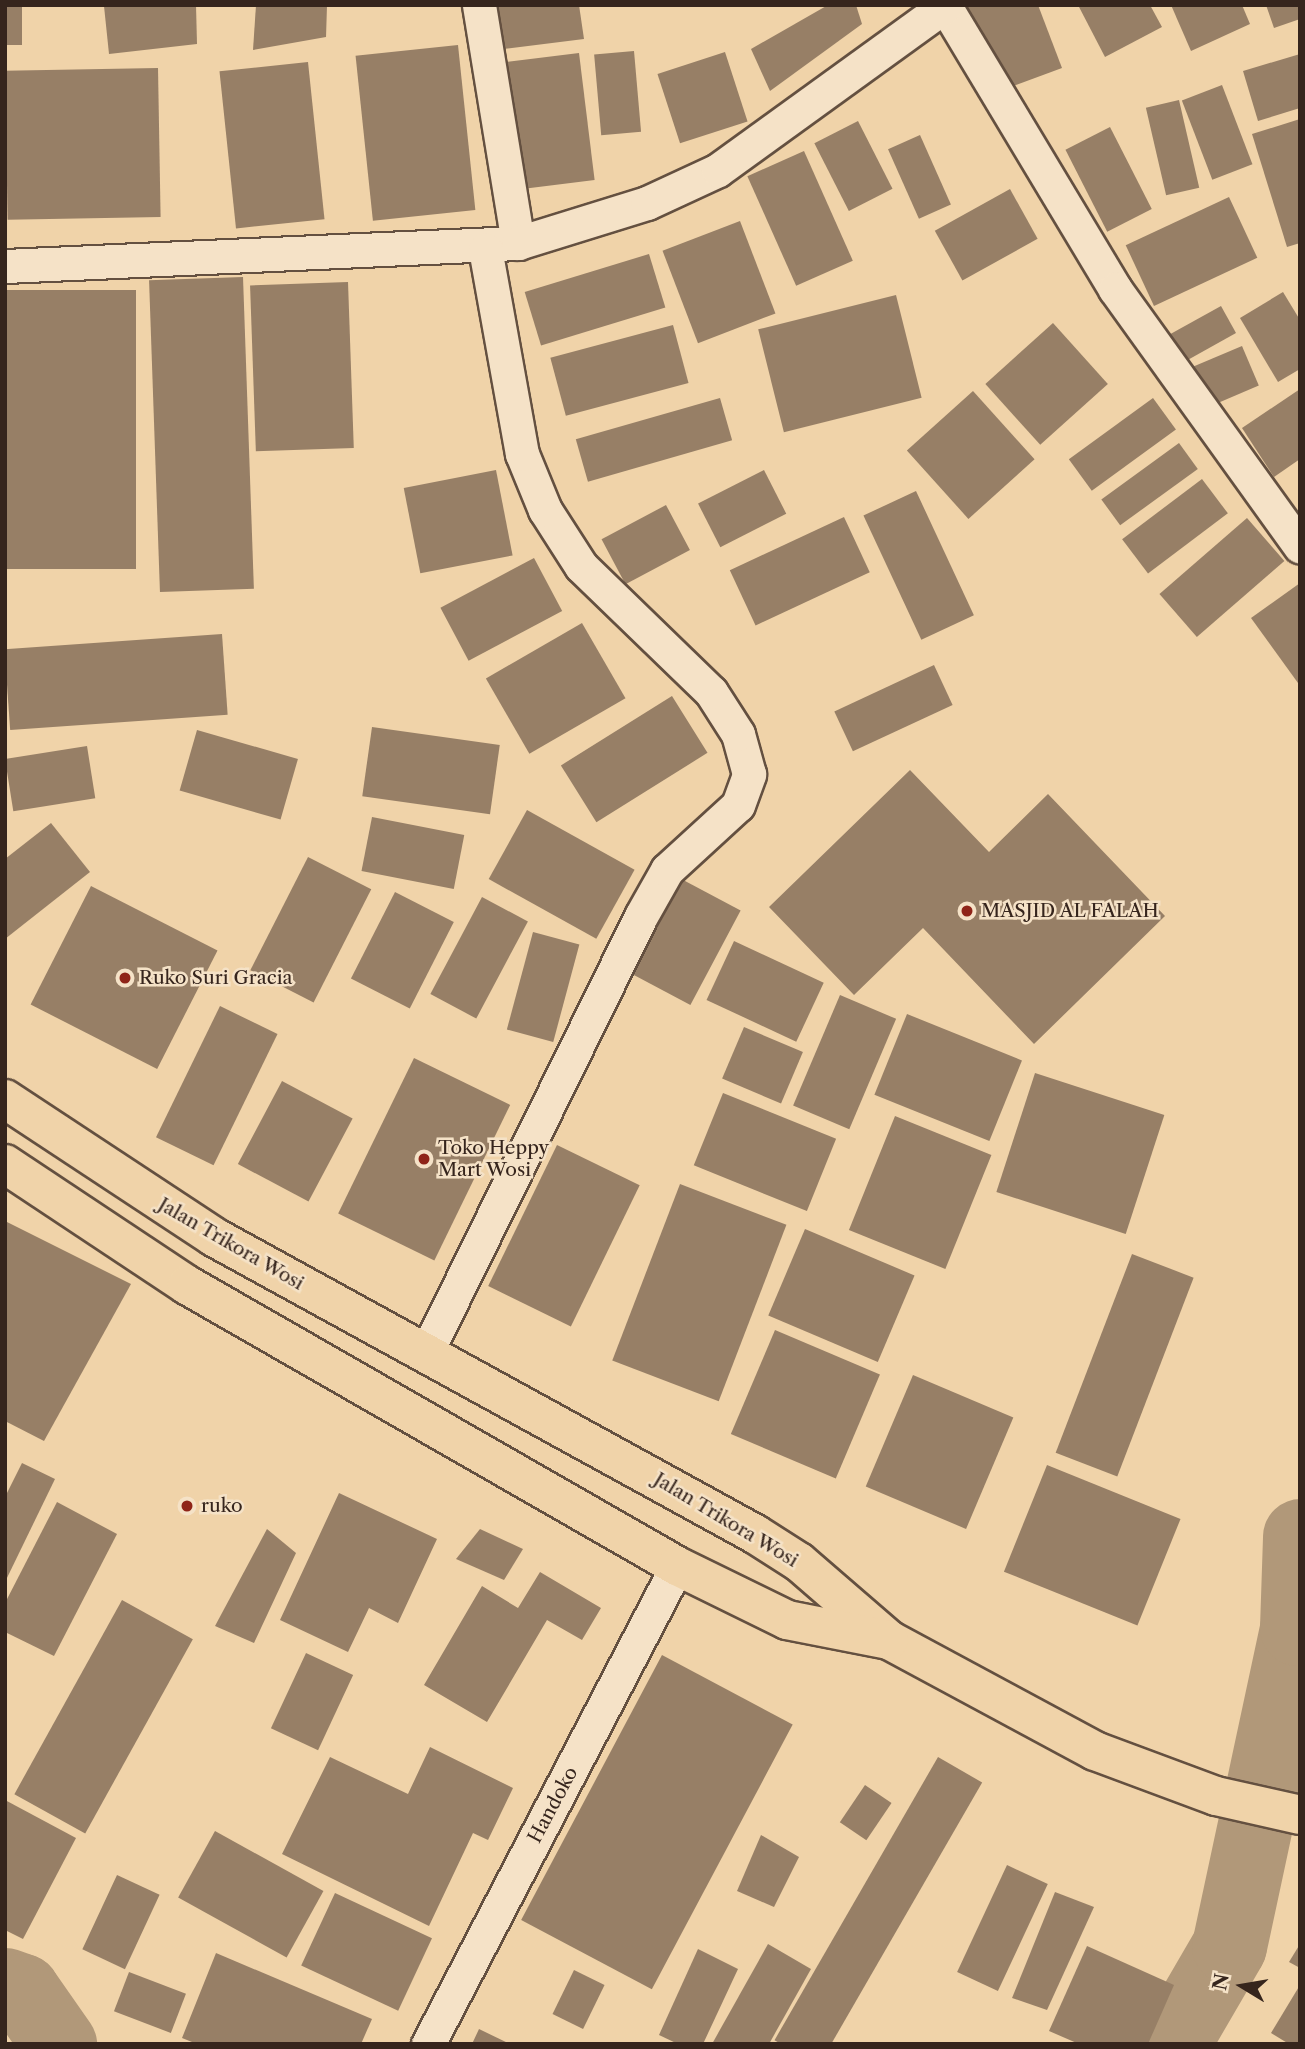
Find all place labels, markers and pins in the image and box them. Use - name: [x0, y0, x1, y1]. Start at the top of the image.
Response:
- place label: MASJID AL FALAH: [981, 900, 1160, 922]
- marker: MASJID AL FALAH: [959, 903, 975, 919]
- place label: Ruko Suri Gracia: [139, 967, 293, 989]
- marker: Ruko Suri Gracia: [117, 970, 133, 986]
- place label: Toko Heppy Mart Wosi: [438, 1137, 549, 1181]
- marker: Toko Heppy Mart Wosi: [416, 1151, 432, 1167]
- place label: ruko: [201, 1495, 243, 1517]
- marker: ruko: [179, 1498, 195, 1514]

